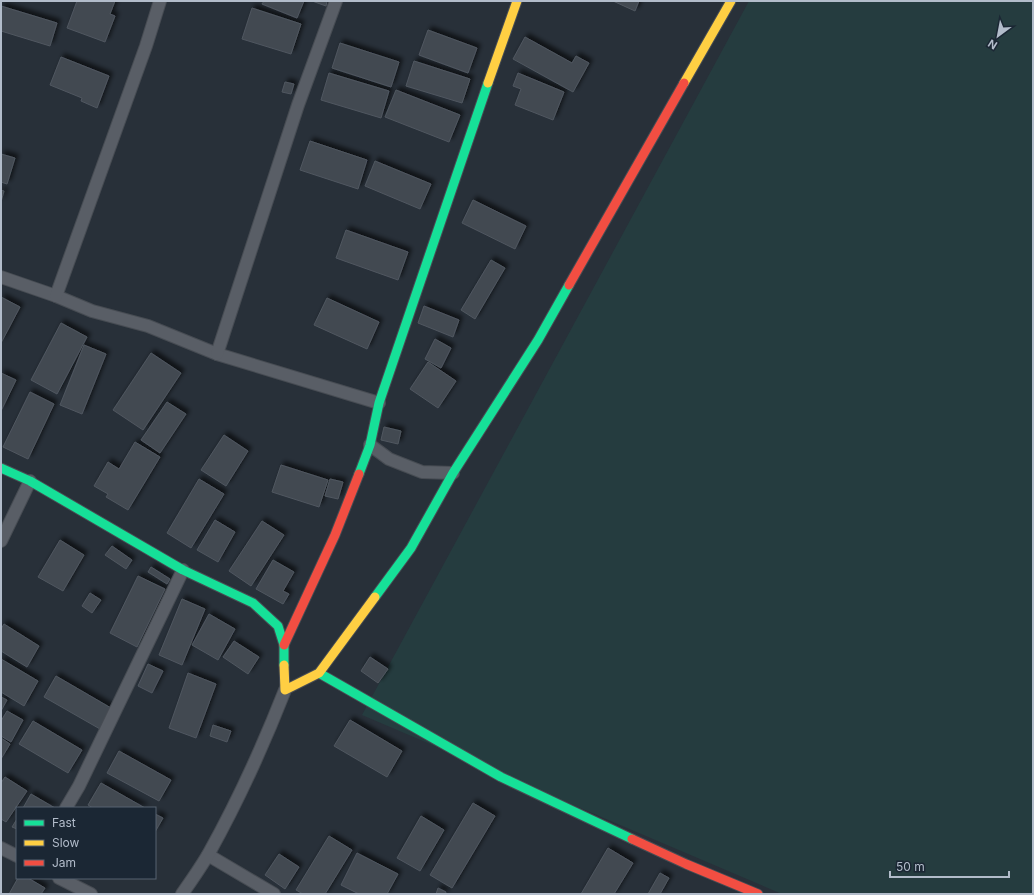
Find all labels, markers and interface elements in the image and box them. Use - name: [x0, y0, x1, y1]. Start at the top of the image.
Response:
- north arrow: [978, 16, 1018, 56]
- text: N: [985, 36, 1000, 53]
- legend: [16, 807, 156, 879]
- text: Fast: [52, 815, 76, 830]
- text: Slow: [52, 835, 80, 850]
- scale bar: [890, 853, 1009, 879]
- text: Jam: [52, 855, 76, 870]
- text: 50 m: [896, 859, 925, 874]

